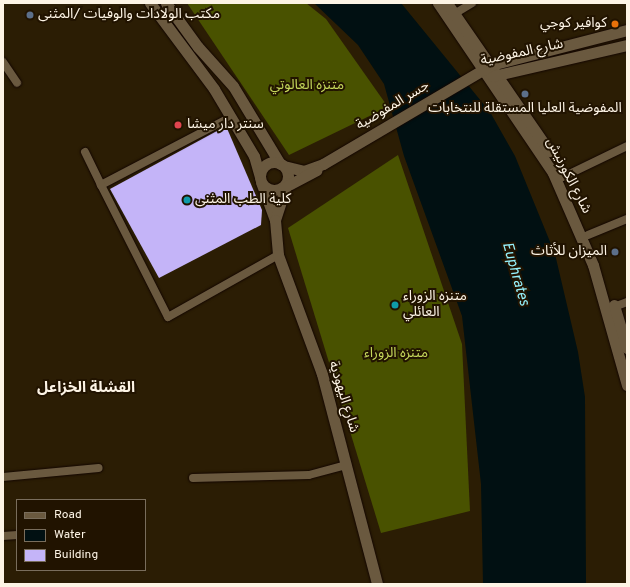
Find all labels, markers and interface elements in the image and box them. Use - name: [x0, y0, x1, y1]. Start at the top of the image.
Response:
- place label: مكتب الولادات والوفيات /المثنى: [38, 7, 220, 23]
- marker: مكتب الولادات والوفيات /المثنى: [25, 10, 35, 20]
- place label: كوافير كوجي: [540, 16, 607, 32]
- marker: كوافير كوجي: [610, 19, 620, 29]
- street label: شارع المفوضية: [479, 36, 565, 70]
- park label: متنزه العالوتي: [270, 78, 344, 94]
- street label: جسر المفوضية: [353, 78, 433, 134]
- marker: المفوضية العليا المستقلة للنتخابات: [520, 89, 530, 99]
- place label: المفوضية العليا المستقلة للنتخابات: [428, 101, 622, 117]
- place label: سنتر دار ميشا: [187, 117, 264, 133]
- marker: سنتر دار ميشا: [172, 119, 184, 131]
- street label: شارع الكورنيش: [542, 135, 594, 217]
- place label: كلية الطب المثنى: [195, 192, 291, 208]
- marker: كلية الطب المثنى: [182, 195, 192, 205]
- water label: Euphrates: [497, 240, 533, 308]
- place label: الميزان للأثاث: [531, 244, 607, 260]
- marker: الميزان للأثاث: [610, 247, 620, 257]
- place label: متنزه الزوراء العائلي: [403, 289, 467, 322]
- marker: متنزه الزوراء العائلي: [390, 300, 400, 310]
- park label: متنزه الزوراء: [364, 346, 428, 362]
- street label: شارع اليهودية: [324, 359, 362, 435]
- district label: القشلة الخزاعل: [37, 380, 135, 398]
- legend: [16, 499, 146, 571]
- text: Road: [54, 507, 82, 523]
- text: Water: [54, 527, 86, 543]
- text: Building: [54, 547, 98, 563]

